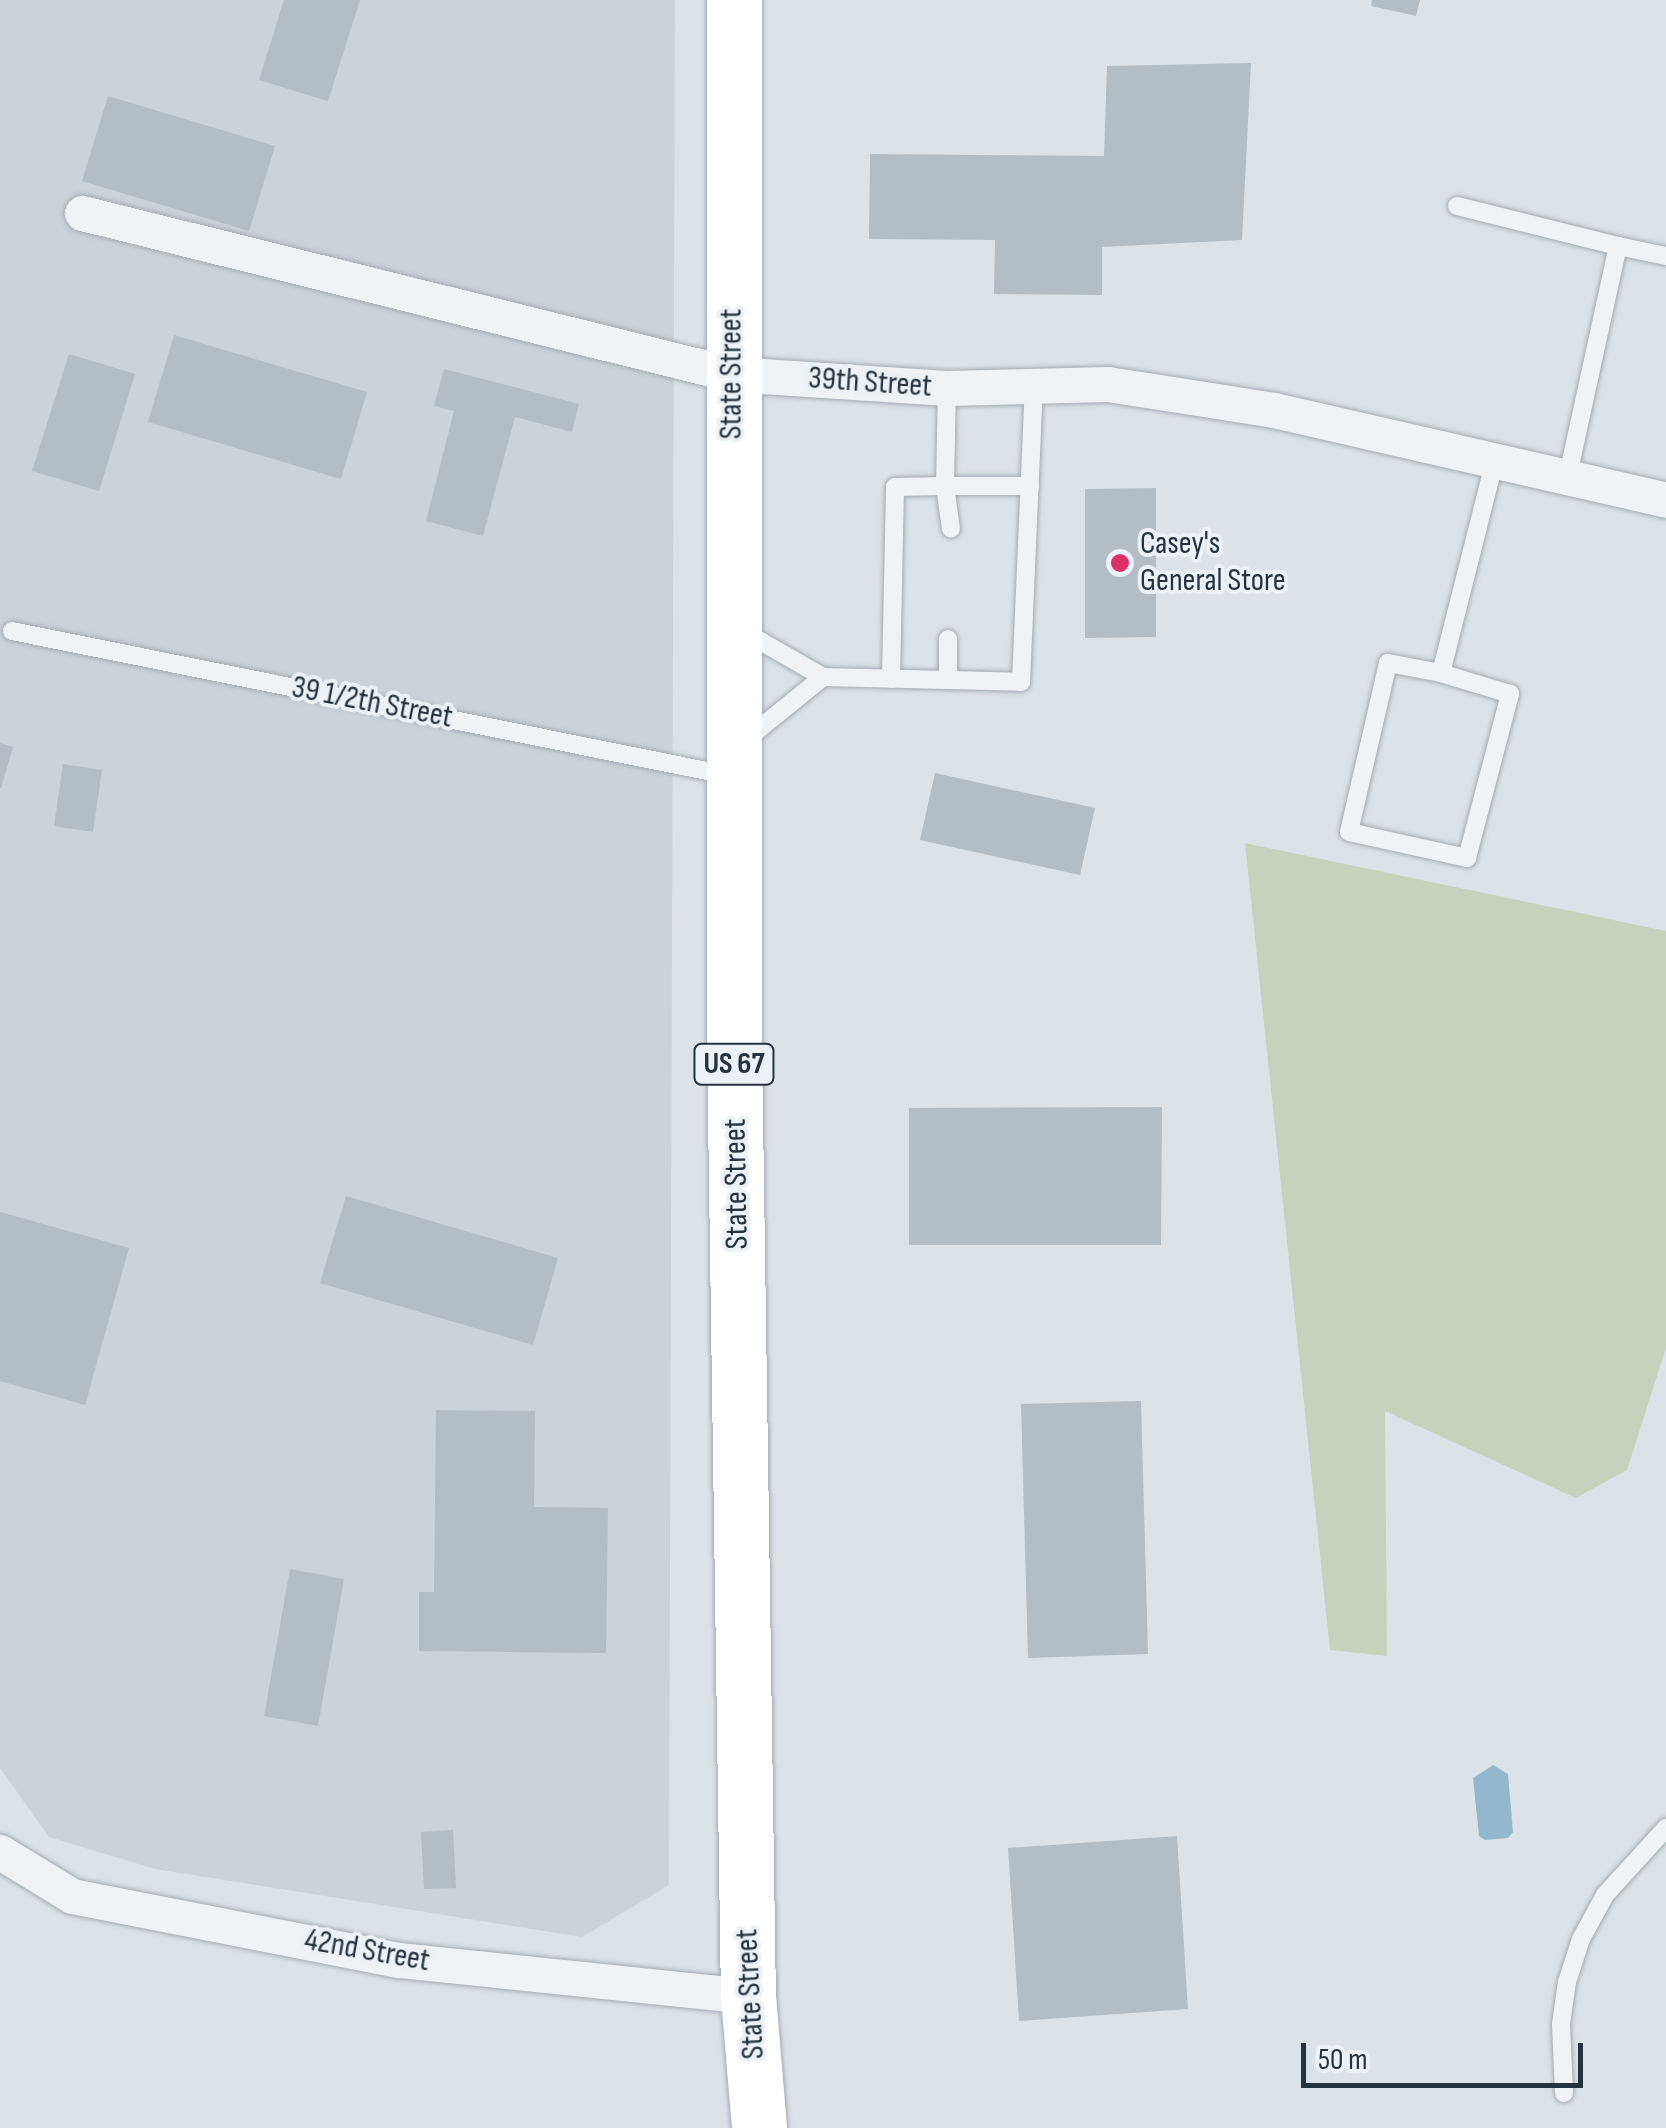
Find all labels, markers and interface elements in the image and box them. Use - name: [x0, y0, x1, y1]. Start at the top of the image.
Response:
- street label: State Street: [713, 309, 751, 439]
- street label: 39th Street: [807, 360, 933, 406]
- place label: Casey's General Store: [1140, 526, 1286, 601]
- marker: Casey's General Store: [1109, 552, 1131, 574]
- street label: 39 1/2th Street: [288, 669, 456, 737]
- road number: US 67: [692, 1039, 776, 1089]
- street label: State Street: [717, 1118, 757, 1250]
- street label: 42nd Street: [301, 1921, 433, 1981]
- street label: State Street: [728, 1928, 774, 2060]
- scale bar: [1306, 2023, 1588, 2085]
- text: 50 m: [1318, 2042, 1367, 2078]

